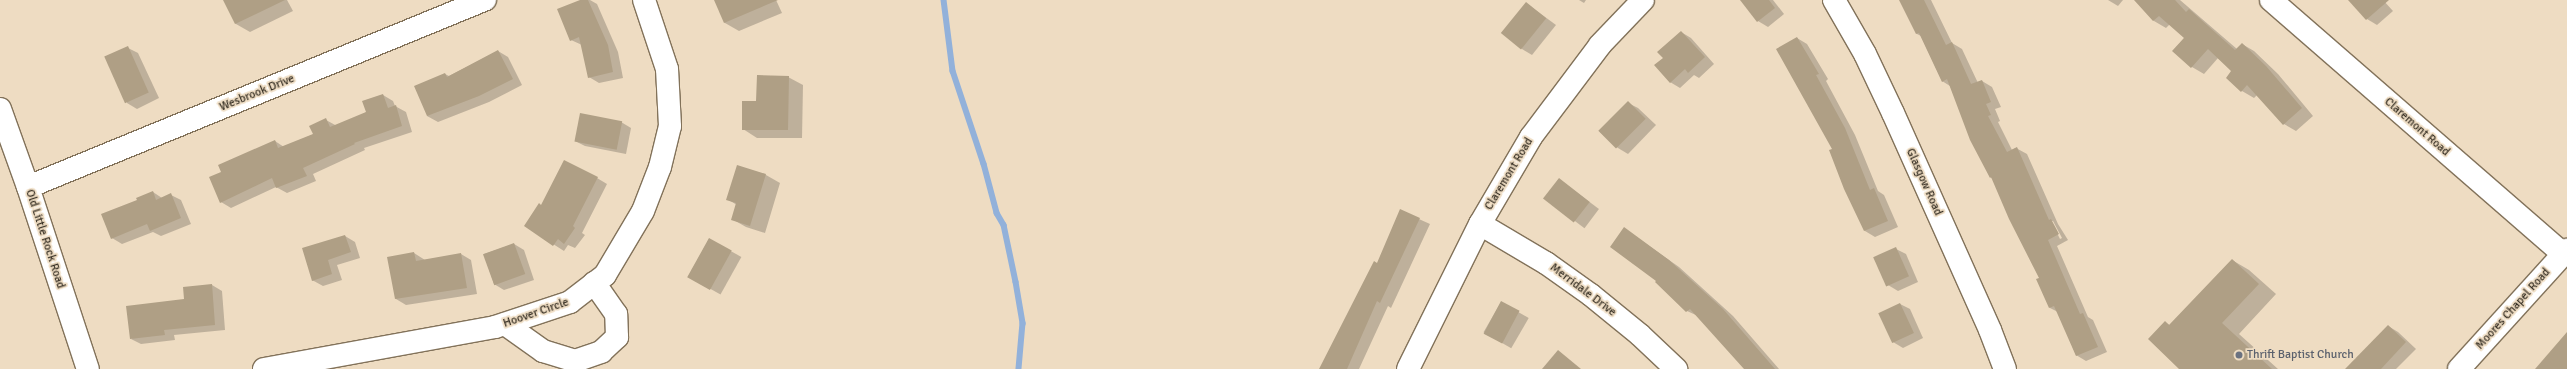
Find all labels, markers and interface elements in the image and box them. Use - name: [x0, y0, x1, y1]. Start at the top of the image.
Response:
- street label: Wesbrook Drive: [217, 71, 297, 115]
- street label: Claremont Road: [2381, 95, 2453, 159]
- street label: Claremont Road: [1482, 135, 1536, 213]
- street label: Glasgow Road: [1903, 146, 1945, 218]
- street label: Old Little Rock Road: [22, 188, 68, 290]
- street label: Merridale Drive: [1547, 260, 1619, 320]
- street label: Moores Chapel Road: [2473, 265, 2553, 353]
- street label: Hoover Circle: [501, 295, 571, 331]
- place label: Thrift Baptist Church: [2247, 348, 2354, 362]
- marker: Thrift Baptist Church: [2234, 350, 2244, 360]

